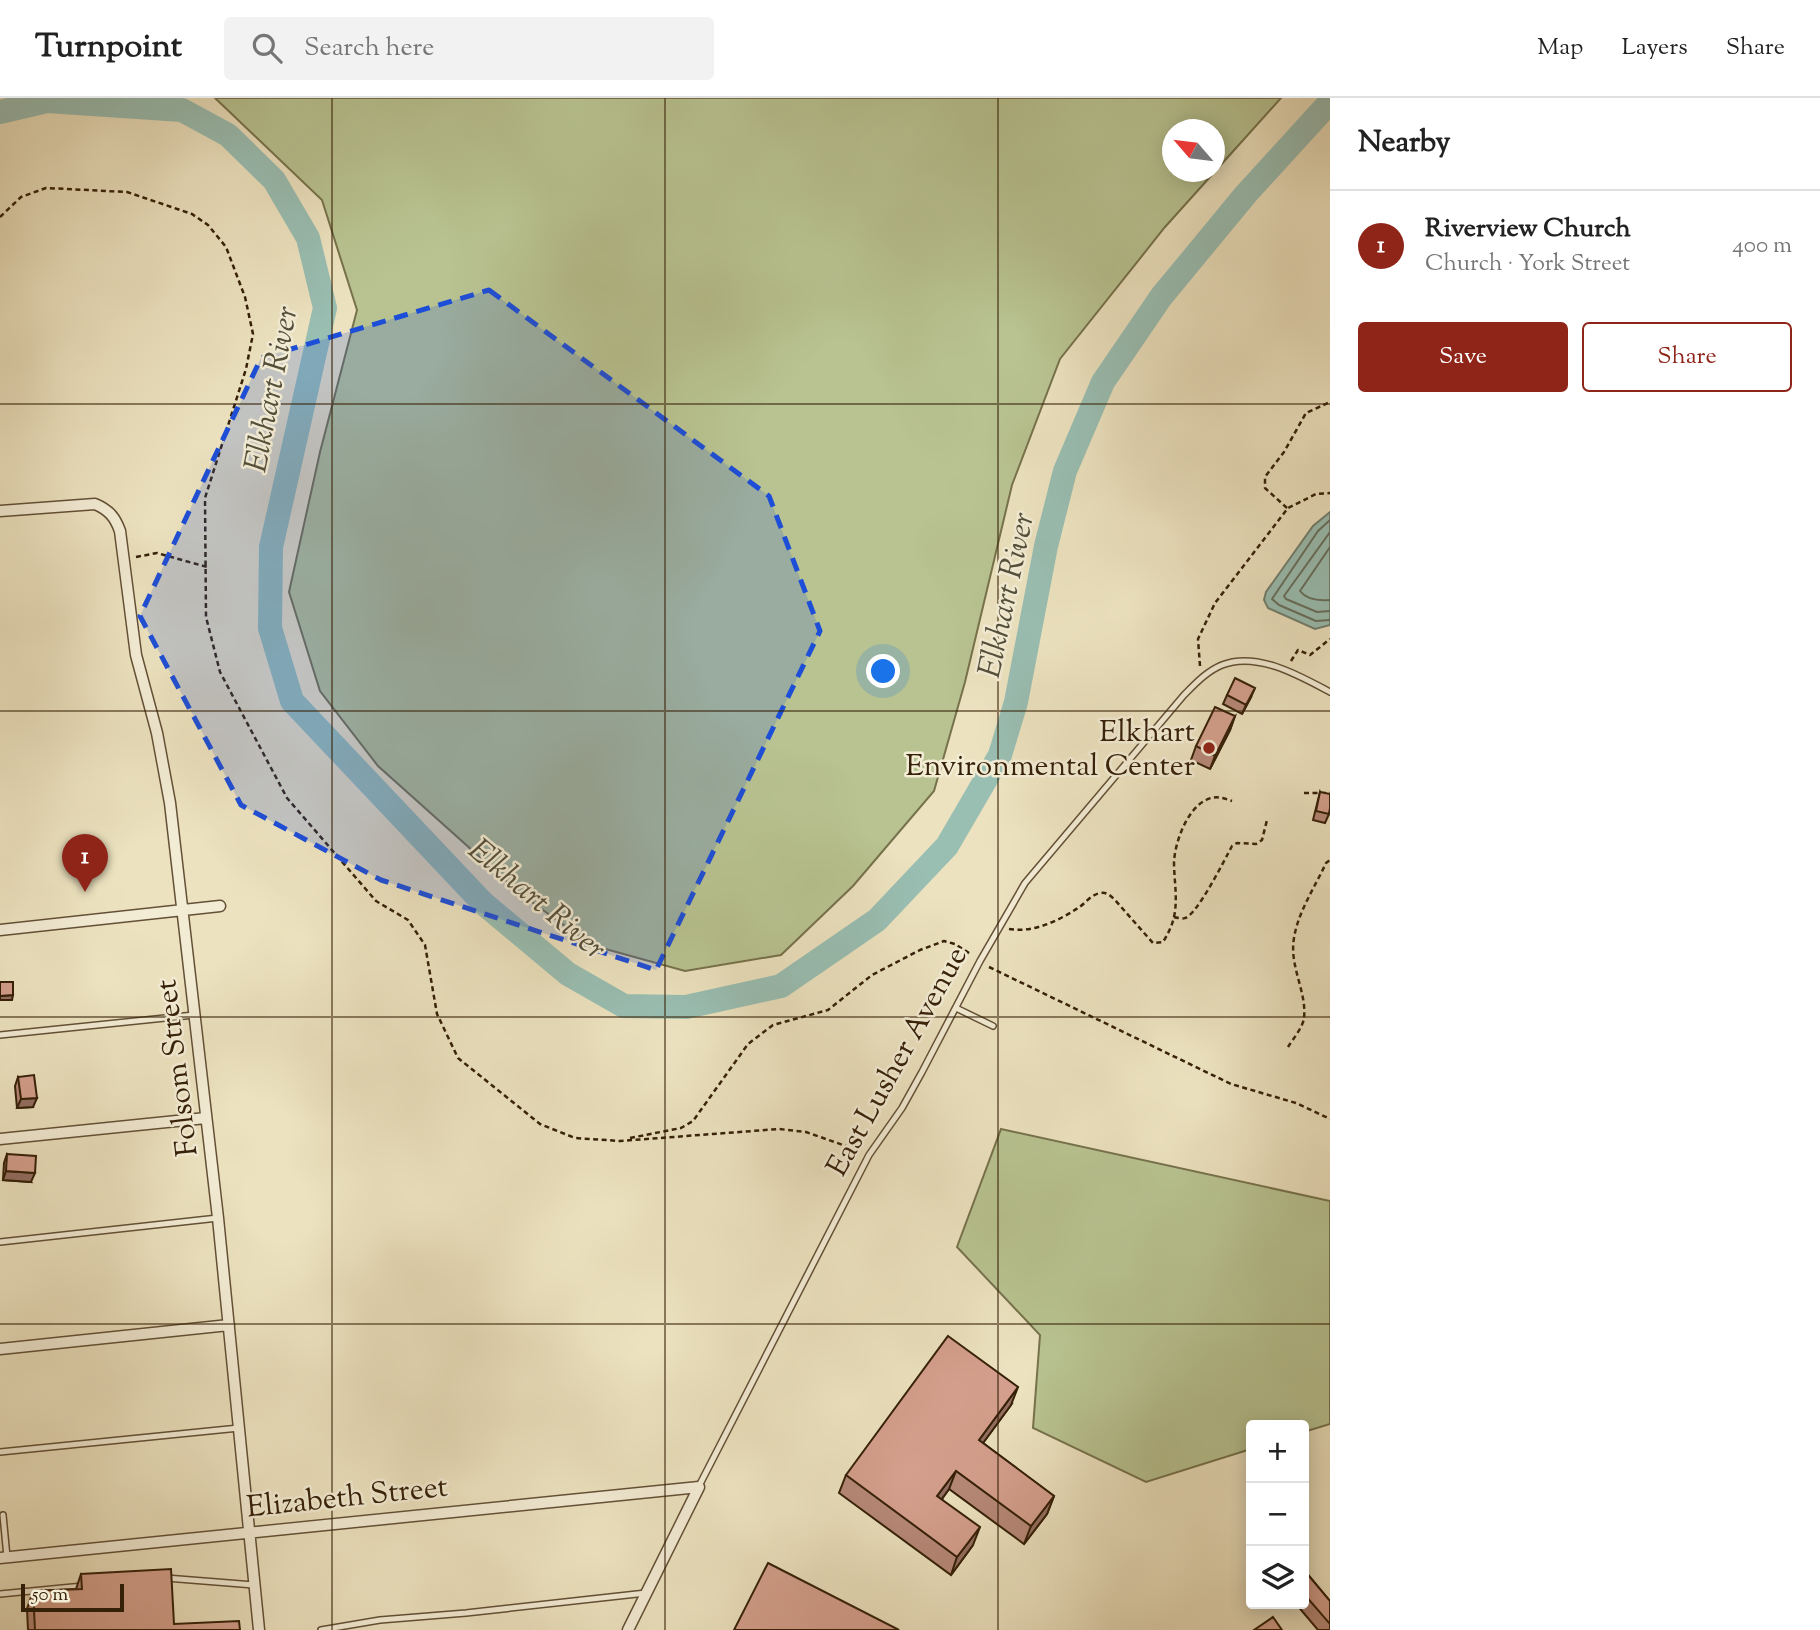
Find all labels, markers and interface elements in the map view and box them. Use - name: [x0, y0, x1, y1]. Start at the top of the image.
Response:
- search box: [224, 17, 714, 80]
- text: Turnpoint: [35, 24, 182, 72]
- icon: search: [248, 29, 286, 67]
- text: Search here: [304, 30, 434, 67]
- text: Map: [1537, 31, 1583, 65]
- text: Layers: [1621, 31, 1688, 65]
- text: Share: [1726, 31, 1785, 65]
- north arrow: [1162, 119, 1225, 182]
- text: Nearby: [1358, 122, 1450, 165]
- text: Riverview Church: [1425, 211, 1631, 248]
- text: 1: [1377, 230, 1385, 263]
- text: 400 m: [1732, 230, 1792, 263]
- text: Church · York Street: [1425, 248, 1630, 281]
- water label: Elkhart River: [234, 303, 312, 477]
- button: Save: [1358, 322, 1568, 392]
- button: Share: [1582, 322, 1792, 392]
- water label: Elkhart River: [968, 509, 1048, 683]
- your location: [866, 654, 900, 688]
- place label: Elkhart Environmental Center: [906, 712, 1195, 789]
- marker: Elkhart Environmental Center: [1201, 740, 1217, 756]
- water label: Elkhart River: [457, 829, 615, 972]
- pin: 1: [62, 834, 108, 892]
- street label: East Lusher Avenue: [817, 940, 979, 1185]
- street label: Folsom Street: [146, 977, 211, 1158]
- map controls: [1246, 1420, 1309, 1609]
- button: +: [1246, 1420, 1309, 1483]
- street label: Elizabeth Street: [245, 1467, 450, 1530]
- button: −: [1246, 1483, 1309, 1546]
- button: layers: [1246, 1546, 1309, 1609]
- scale bar: [21, 1581, 124, 1613]
- text: 50 m: [32, 1582, 68, 1609]

